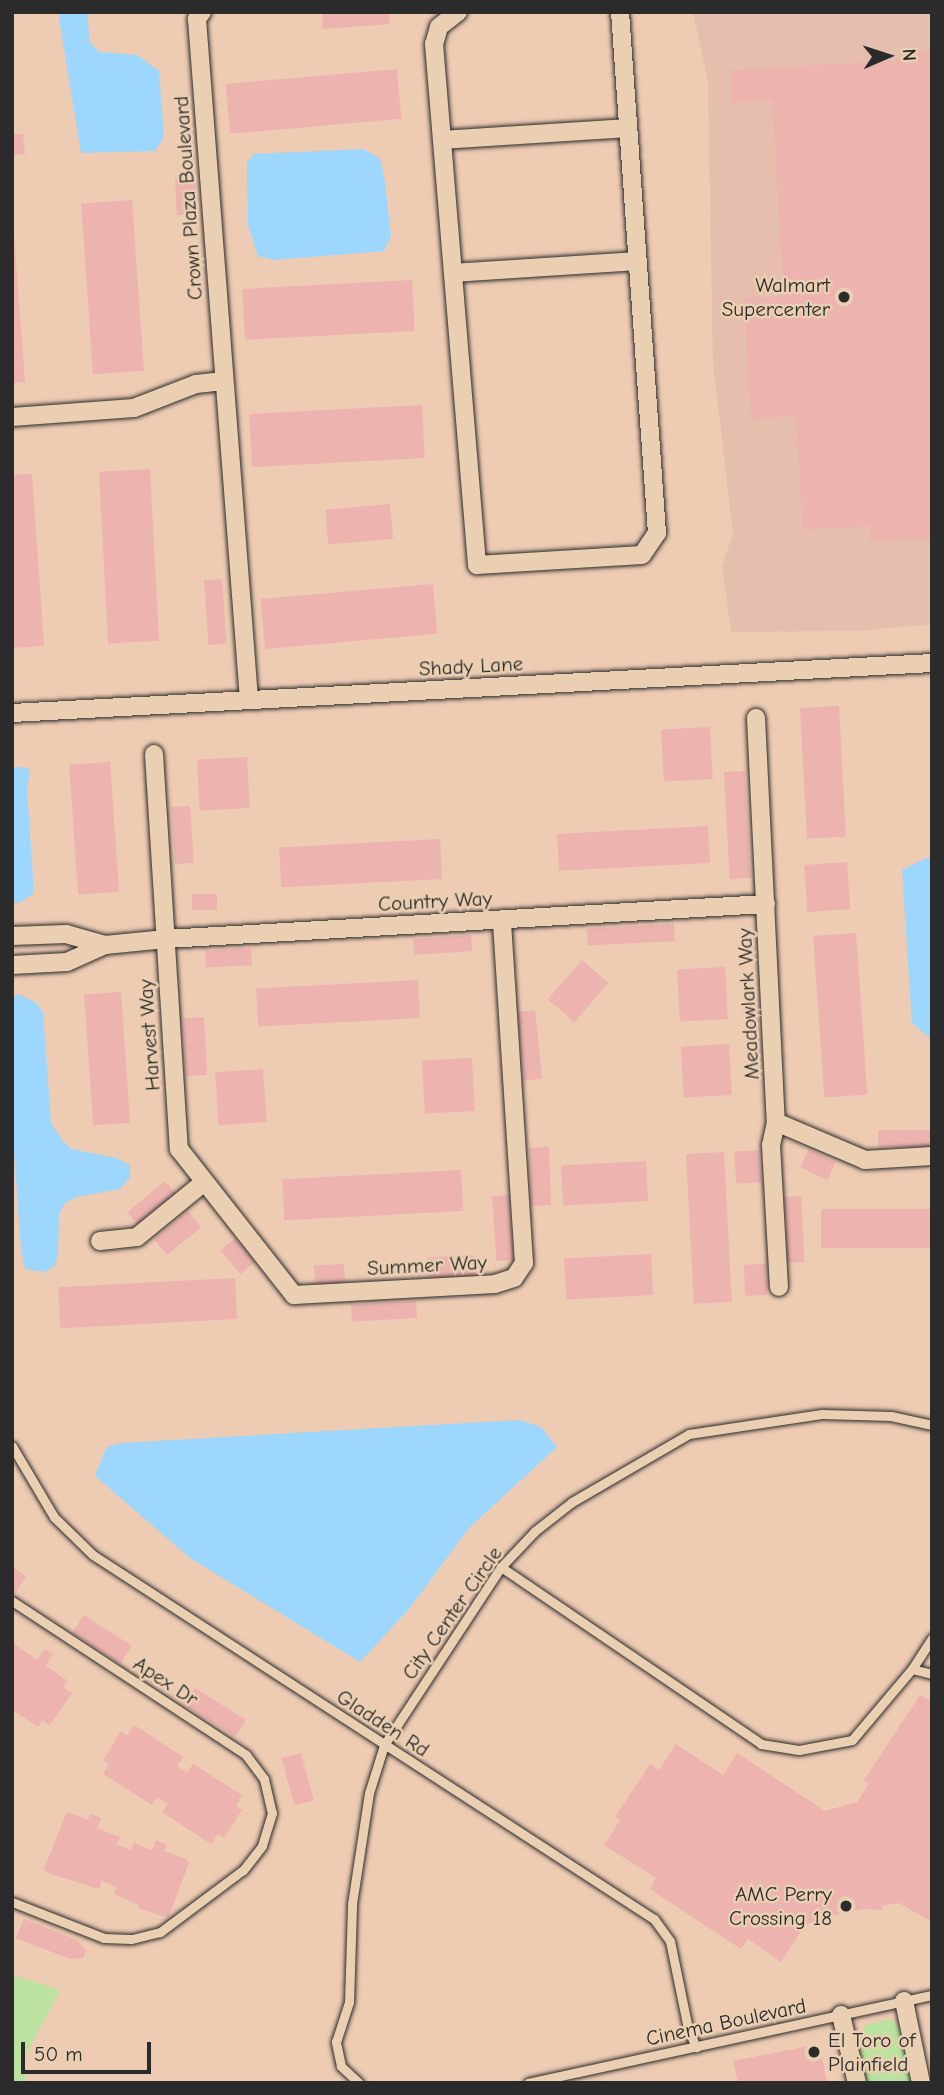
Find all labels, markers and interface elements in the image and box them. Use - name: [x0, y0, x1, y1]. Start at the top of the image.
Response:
- north arrow: [853, 21, 923, 91]
- text: N: [898, 48, 920, 62]
- street label: Crown Plaza Boulevard: [168, 95, 208, 301]
- place label: Walmart Supercenter: [722, 272, 830, 322]
- marker: Walmart Supercenter: [836, 289, 852, 305]
- street label: Shady Lane: [418, 651, 524, 681]
- street label: Country Way: [377, 885, 493, 917]
- street label: Meadowlark Way: [731, 928, 765, 1080]
- street label: Harvest Way: [133, 978, 165, 1092]
- street label: Summer Way: [366, 1249, 488, 1281]
- street label: City Center Circle: [397, 1541, 507, 1685]
- street label: Apex Dr: [129, 1651, 203, 1711]
- street label: Gladden Rd: [332, 1684, 434, 1762]
- place label: AMC Perry Crossing 18: [729, 1881, 832, 1931]
- marker: AMC Perry Crossing 18: [838, 1898, 854, 1914]
- street label: Cinema Boulevard: [644, 1993, 808, 2051]
- place label: El Toro of Plainfield: [828, 2027, 915, 2077]
- scale bar: [24, 2028, 154, 2072]
- text: 50 m: [34, 2042, 83, 2066]
- marker: El Toro of Plainfield: [806, 2044, 822, 2060]

